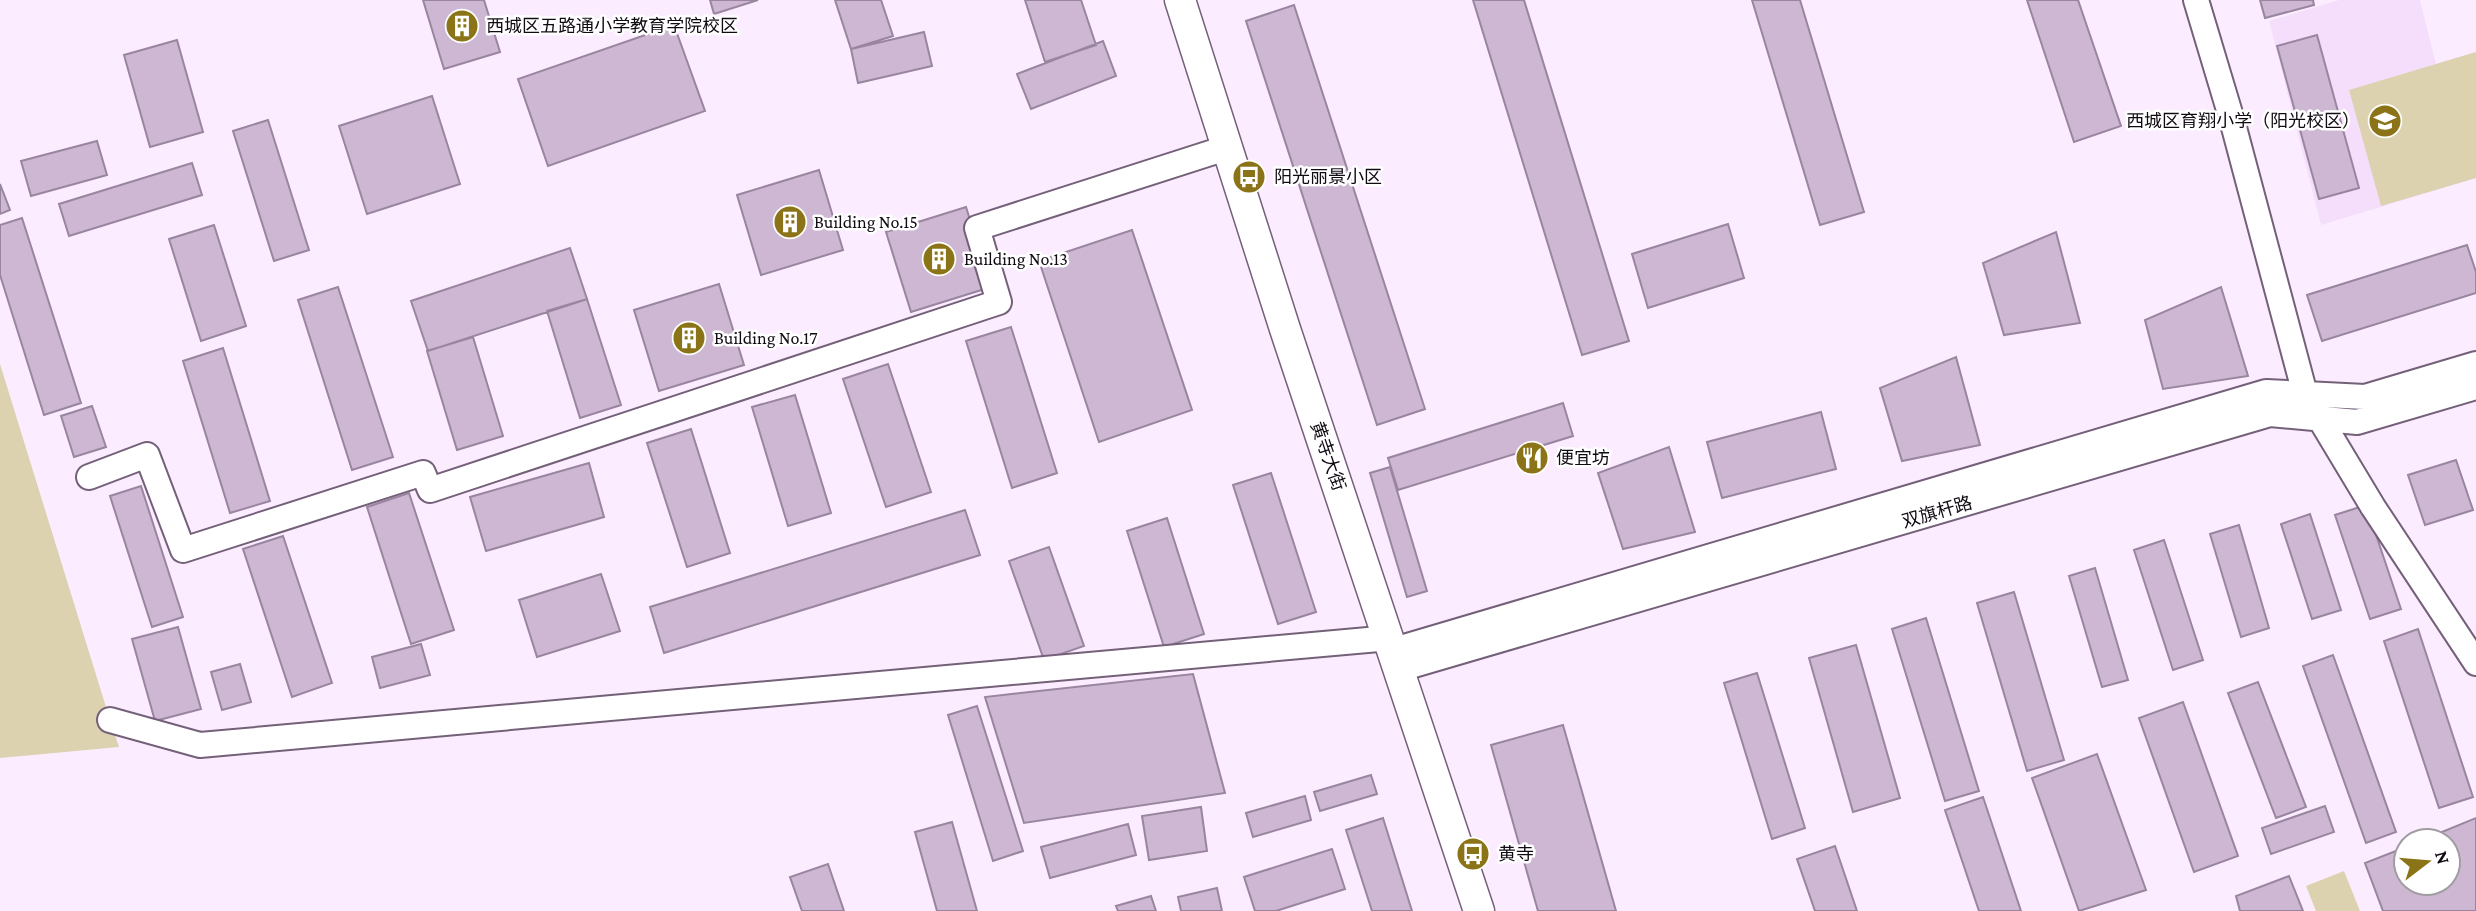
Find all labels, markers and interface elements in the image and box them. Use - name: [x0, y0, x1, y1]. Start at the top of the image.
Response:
- building icon: 西城区五路通小学教育学院校区: [443, 7, 481, 45]
- place label: 西城区五路通小学教育学院校区: [486, 16, 738, 36]
- school or university icon: 西城区育翔小学（阳光校区）: [2366, 102, 2404, 140]
- place label: 西城区育翔小学（阳光校区）: [2126, 111, 2360, 131]
- bus stop icon: 阳光丽景小区: [1230, 158, 1268, 196]
- place label: 阳光丽景小区: [1274, 167, 1382, 187]
- building icon: Building No.15: [771, 203, 809, 241]
- place label: Building No.15: [814, 212, 918, 232]
- building icon: Building No.13: [920, 240, 958, 278]
- place label: Building No.13: [964, 249, 1068, 269]
- building icon: Building No.17: [670, 319, 708, 357]
- place label: Building No.17: [714, 328, 818, 348]
- street label: 黄寺大街: [1307, 419, 1349, 493]
- restaurant icon: 便宜坊: [1513, 439, 1551, 477]
- place label: 便宜坊: [1556, 448, 1610, 468]
- street label: 双旗杆路: [1900, 492, 1974, 532]
- north arrow: [2392, 827, 2462, 897]
- bus stop icon: 黄寺: [1454, 835, 1492, 873]
- place label: 黄寺: [1498, 844, 1534, 864]
- text: N: [2431, 848, 2455, 867]

